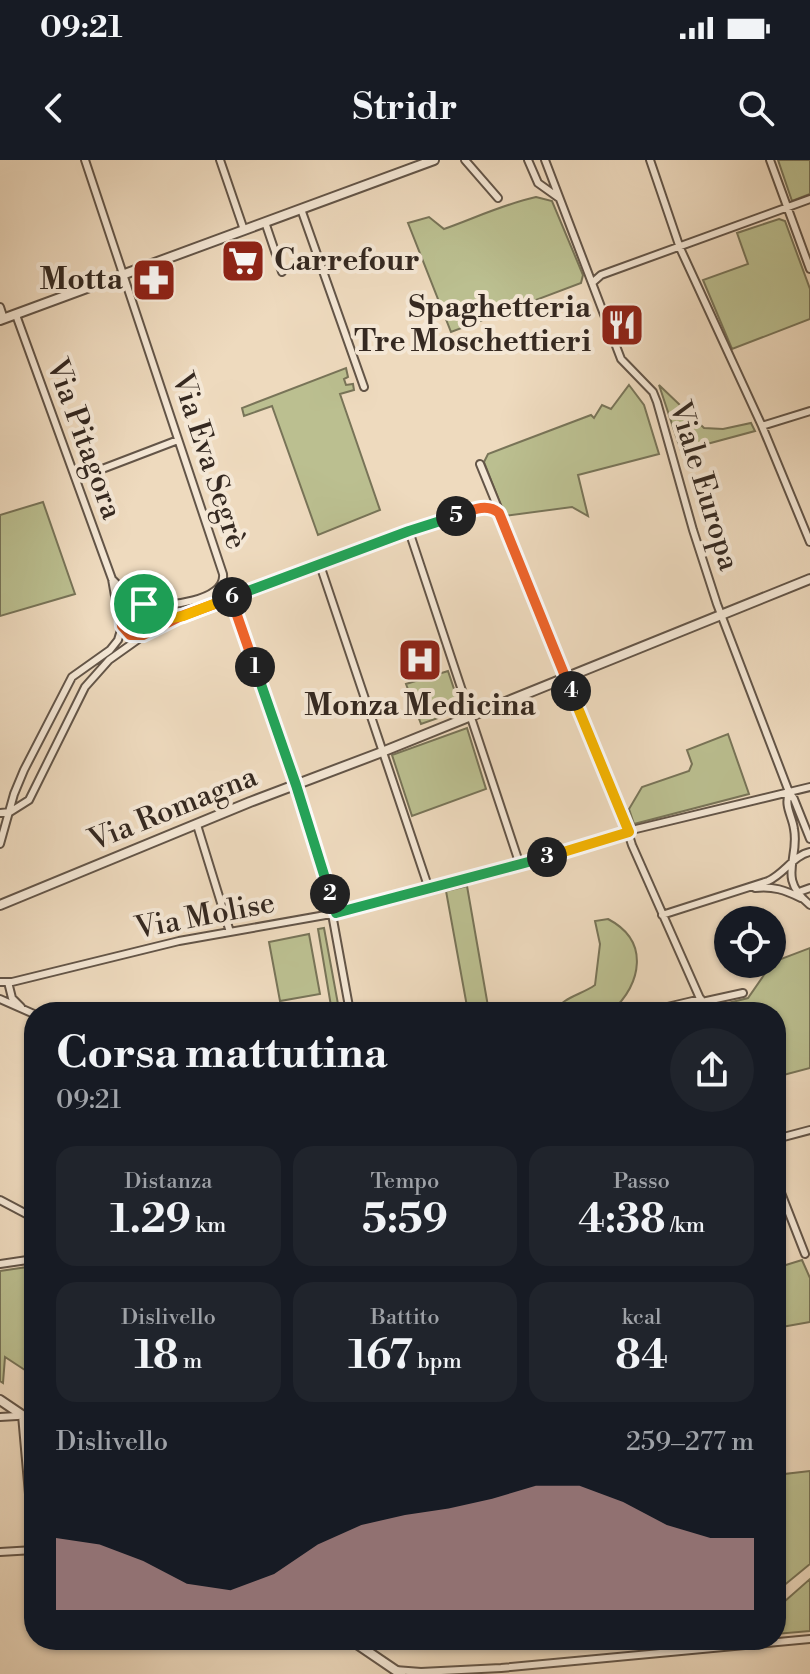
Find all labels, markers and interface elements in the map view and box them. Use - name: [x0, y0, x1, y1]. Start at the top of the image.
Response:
- text: 09:21: [40, 9, 122, 47]
- icon: back: [32, 86, 76, 130]
- text: Stridr: [353, 86, 457, 131]
- icon: search: [734, 86, 778, 130]
- supermarket icon: Carrefour: [219, 237, 267, 285]
- place label: Carrefour: [274, 242, 420, 280]
- pharmacy icon: Motta: [130, 256, 178, 304]
- place label: Motta: [39, 261, 124, 299]
- place label: Spaghetteria Tre Moschettieri: [354, 289, 592, 361]
- restaurant icon: Spaghetteria Tre Moschettieri: [598, 301, 646, 349]
- street label: Via Pitagora: [37, 353, 131, 525]
- street label: Via Eva Segrè: [162, 367, 255, 554]
- street label: Viale Europa: [660, 396, 748, 576]
- pin: 5: [436, 496, 476, 536]
- text: 5: [449, 502, 463, 529]
- pin: [110, 570, 178, 638]
- pin: 6: [212, 577, 252, 617]
- icon: arrive: [122, 582, 166, 626]
- text: 6: [225, 583, 239, 610]
- hospital icon: Monza Medicina: [396, 636, 444, 684]
- pin: 1: [235, 647, 275, 687]
- text: 1: [250, 653, 260, 680]
- pin: 4: [551, 671, 591, 711]
- text: 4: [564, 677, 578, 704]
- place label: Monza Medicina: [304, 687, 536, 725]
- street label: Via Romagna: [82, 758, 264, 860]
- pin: 3: [527, 837, 567, 877]
- text: 3: [540, 843, 554, 870]
- pin: 2: [310, 874, 350, 914]
- text: 2: [323, 880, 337, 907]
- street label: Via Molise: [131, 884, 278, 948]
- map controls: [714, 906, 786, 978]
- button: locate: [714, 906, 786, 978]
- text: Corsa mattutina: [56, 1026, 388, 1081]
- button: share: [670, 1028, 754, 1112]
- text: 09:21: [56, 1084, 121, 1116]
- text: Distanza: [124, 1168, 212, 1195]
- text: Tempo: [371, 1168, 439, 1195]
- text: Passo: [613, 1168, 670, 1195]
- text: 1.29: [110, 1195, 191, 1245]
- text: 5:59: [362, 1195, 448, 1245]
- text: 4:38: [578, 1195, 666, 1245]
- text: km: [191, 1212, 226, 1239]
- text: /km: [666, 1212, 705, 1239]
- text: Dislivello: [121, 1304, 216, 1331]
- text: Battito: [370, 1304, 440, 1331]
- text: kcal: [622, 1304, 662, 1331]
- text: 18: [134, 1331, 178, 1381]
- text: 167: [348, 1331, 413, 1381]
- text: 84: [615, 1331, 668, 1381]
- text: m: [178, 1348, 202, 1375]
- text: bpm: [413, 1348, 462, 1375]
- text: Dislivello: [56, 1426, 168, 1458]
- text: 259–277 m: [626, 1426, 754, 1458]

